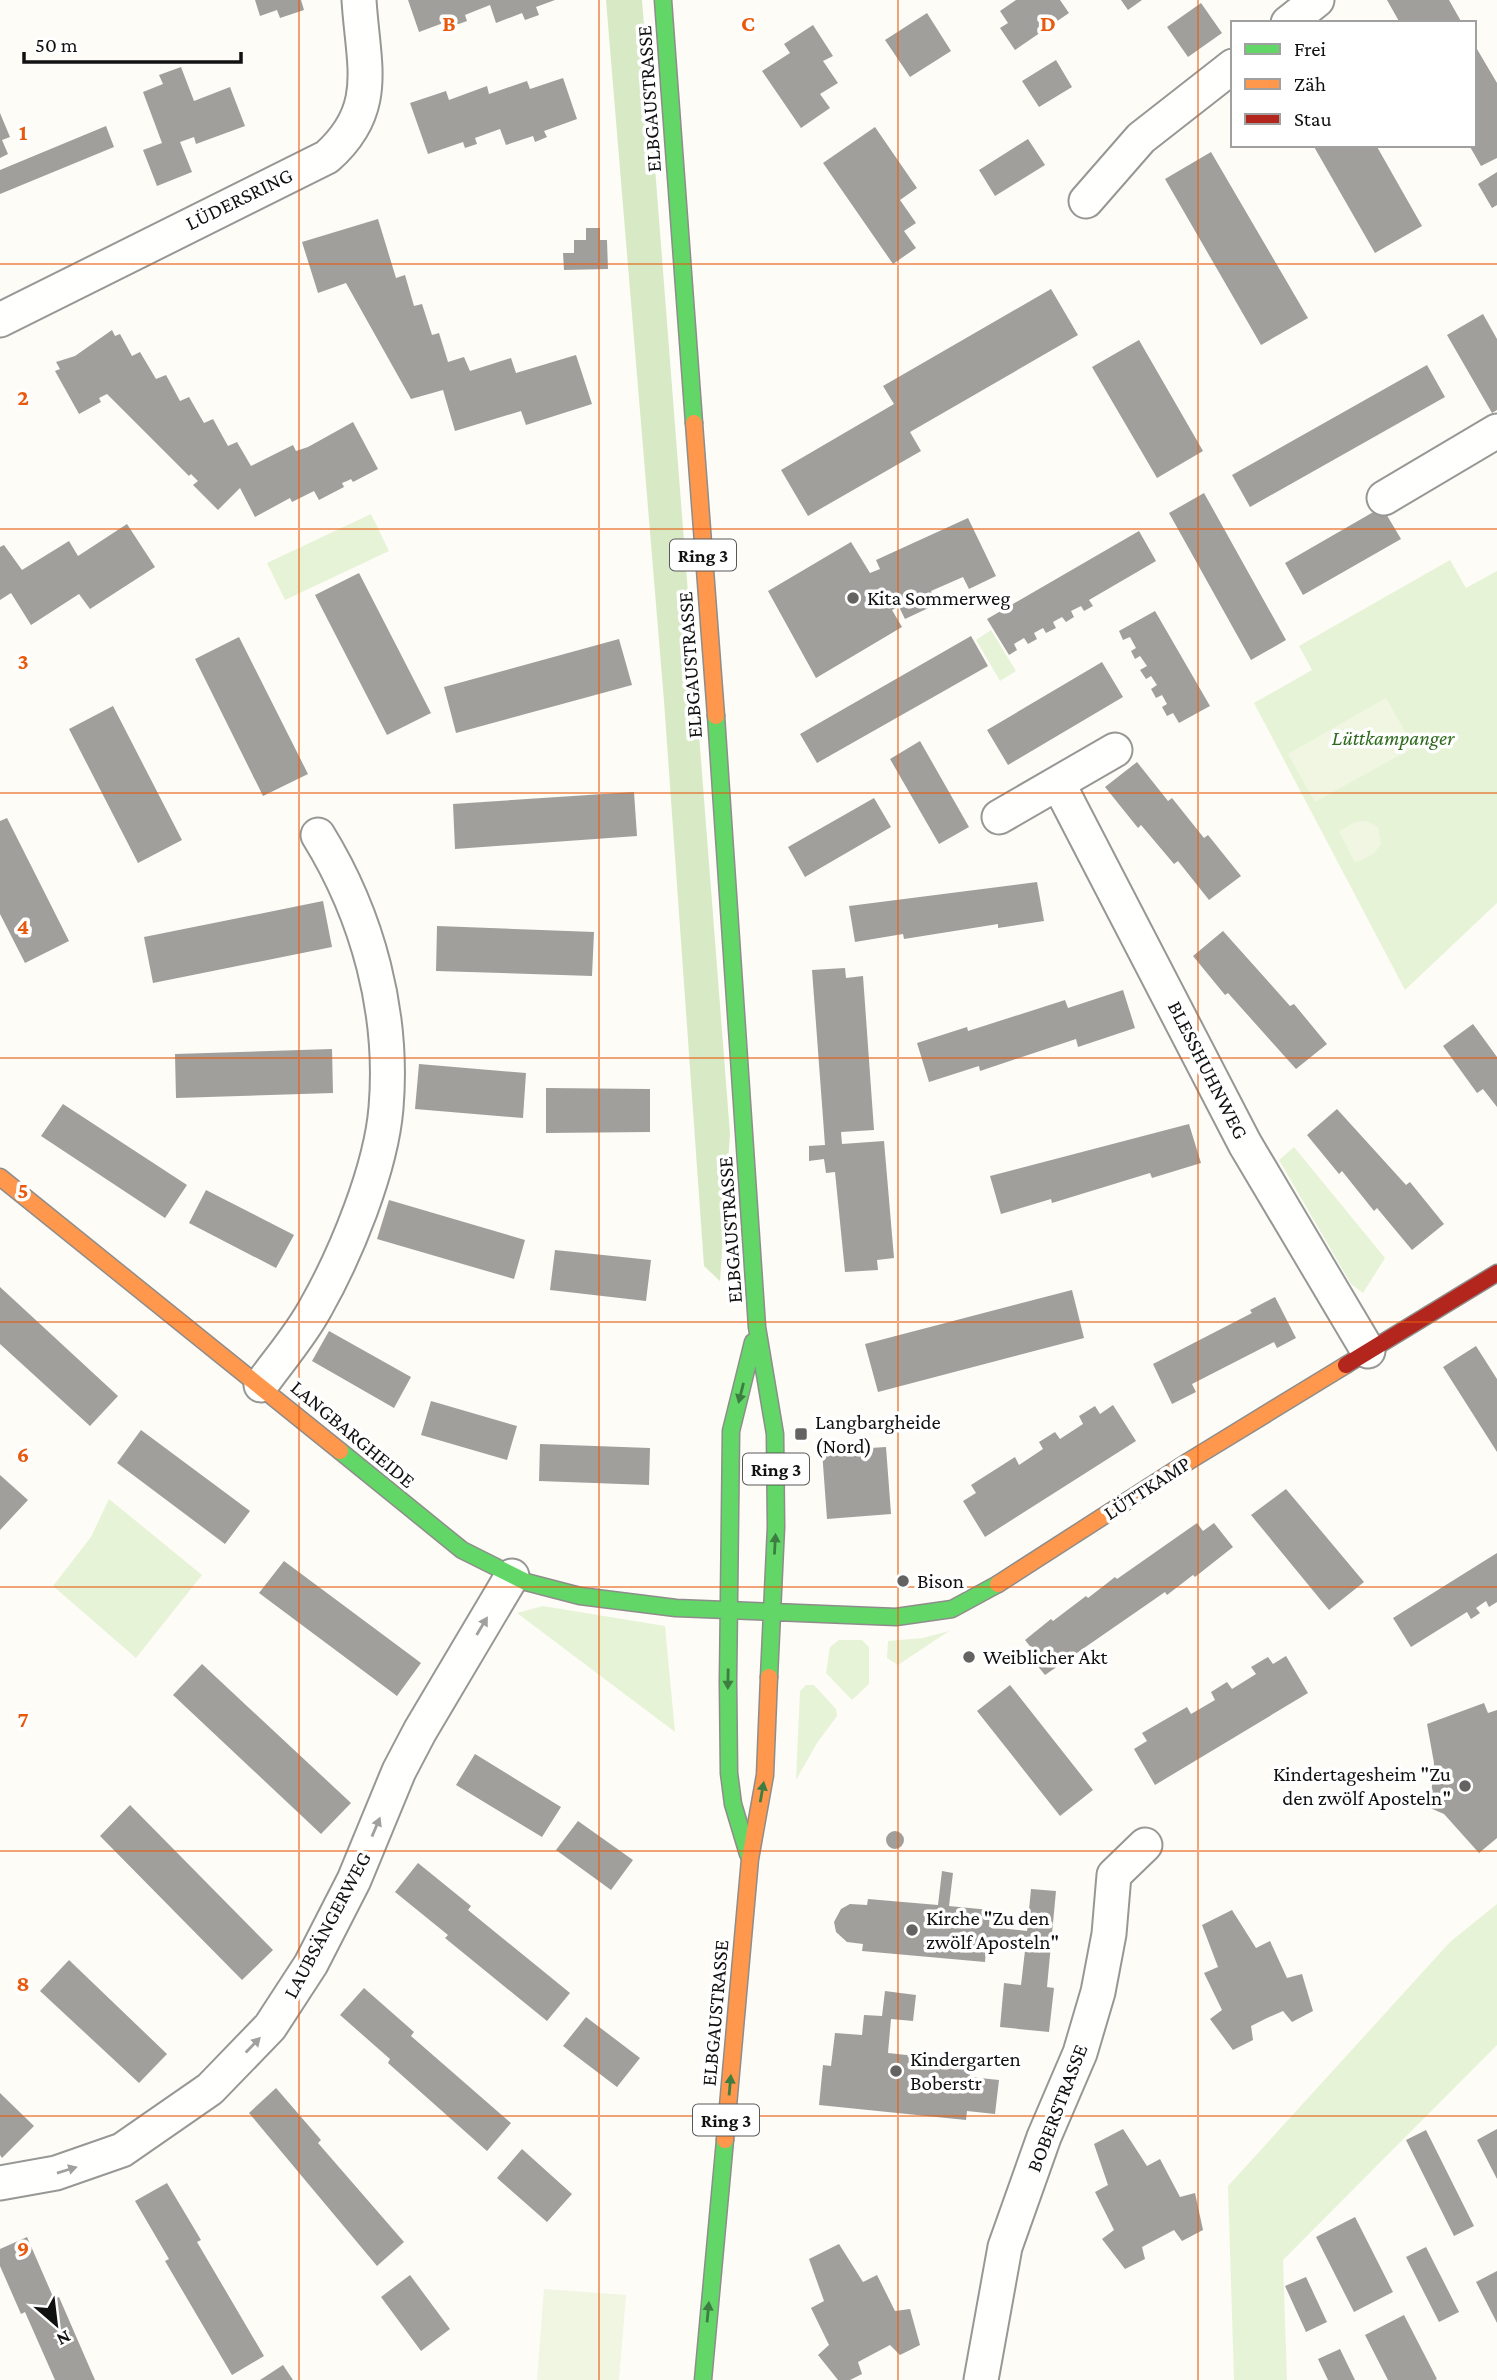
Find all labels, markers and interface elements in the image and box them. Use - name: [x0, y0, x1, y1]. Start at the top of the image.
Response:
- text: B: [442, 10, 456, 36]
- text: C: [741, 10, 755, 36]
- text: D: [1040, 10, 1056, 36]
- scale bar: [24, 21, 242, 65]
- legend: [1231, 21, 1476, 147]
- street label: ELBGAUSTRASSE: [632, 25, 666, 173]
- text: 50 m: [35, 33, 78, 57]
- text: Frei: [1294, 37, 1326, 61]
- text: Zäh: [1294, 72, 1326, 96]
- text: Stau: [1294, 107, 1332, 131]
- text: 1: [19, 119, 28, 145]
- street label: LÜDERSRING: [182, 163, 296, 235]
- text: 2: [17, 384, 29, 410]
- road number: Ring 3: [670, 540, 736, 570]
- place label: Kita Sommerweg: [867, 586, 1010, 610]
- marker: Kita Sommerweg: [845, 590, 861, 606]
- street label: ELBGAUSTRASSE: [673, 591, 707, 739]
- text: 3: [17, 648, 29, 674]
- park label: Lüttkampanger: [1332, 726, 1455, 750]
- text: 4: [17, 913, 29, 939]
- street label: BLESSHUHNWEG: [1163, 997, 1253, 1143]
- street label: ELBGAUSTRASSE: [713, 1156, 747, 1304]
- text: 5: [17, 1177, 29, 1203]
- street label: LANGBARGHEIDE: [286, 1375, 420, 1493]
- one-way arrow: [735, 1382, 746, 1404]
- place label: Langbargheide (Nord): [815, 1410, 941, 1458]
- marker: Langbargheide (Nord): [793, 1426, 809, 1442]
- text: 6: [17, 1441, 29, 1467]
- street label: LÜTTKAMP: [1099, 1451, 1195, 1525]
- road number: Ring 3: [743, 1454, 809, 1484]
- one-way arrow: [770, 1533, 781, 1555]
- place label: Bison: [917, 1569, 964, 1593]
- marker: Bison: [895, 1573, 911, 1589]
- one-way arrow: [476, 1616, 489, 1635]
- place label: Weiblicher Akt: [983, 1645, 1108, 1669]
- marker: Weiblicher Akt: [961, 1649, 977, 1665]
- one-way arrow: [722, 1668, 734, 1690]
- text: 7: [17, 1706, 29, 1732]
- place label: Kindertagesheim "Zu den zwölf Aposteln": [1273, 1762, 1451, 1810]
- marker: Kindertagesheim "Zu den zwölf Aposteln": [1457, 1778, 1473, 1794]
- one-way arrow: [757, 1781, 768, 1803]
- one-way arrow: [371, 1816, 382, 1837]
- street label: LAUBSÄNGERWEG: [278, 1848, 376, 2002]
- place label: Kirche "Zu den zwölf Aposteln": [926, 1906, 1059, 1954]
- marker: Kirche "Zu den zwölf Aposteln": [904, 1922, 920, 1938]
- street label: ELBGAUSTRASSE: [697, 1939, 733, 2087]
- text: 8: [16, 1970, 30, 1996]
- one-way arrow: [244, 2036, 261, 2053]
- street label: BOBERSTRASSE: [1022, 2041, 1092, 2175]
- place label: Kindergarten Boberstr: [910, 2047, 1021, 2095]
- marker: Kindergarten Boberstr: [888, 2063, 904, 2079]
- one-way arrow: [725, 2074, 736, 2096]
- road number: Ring 3: [693, 2104, 759, 2136]
- one-way arrow: [57, 2164, 78, 2175]
- text: 9: [17, 2235, 29, 2261]
- north arrow: [21, 2289, 91, 2359]
- one-way arrow: [703, 2301, 714, 2323]
- text: N: [53, 2326, 74, 2351]

